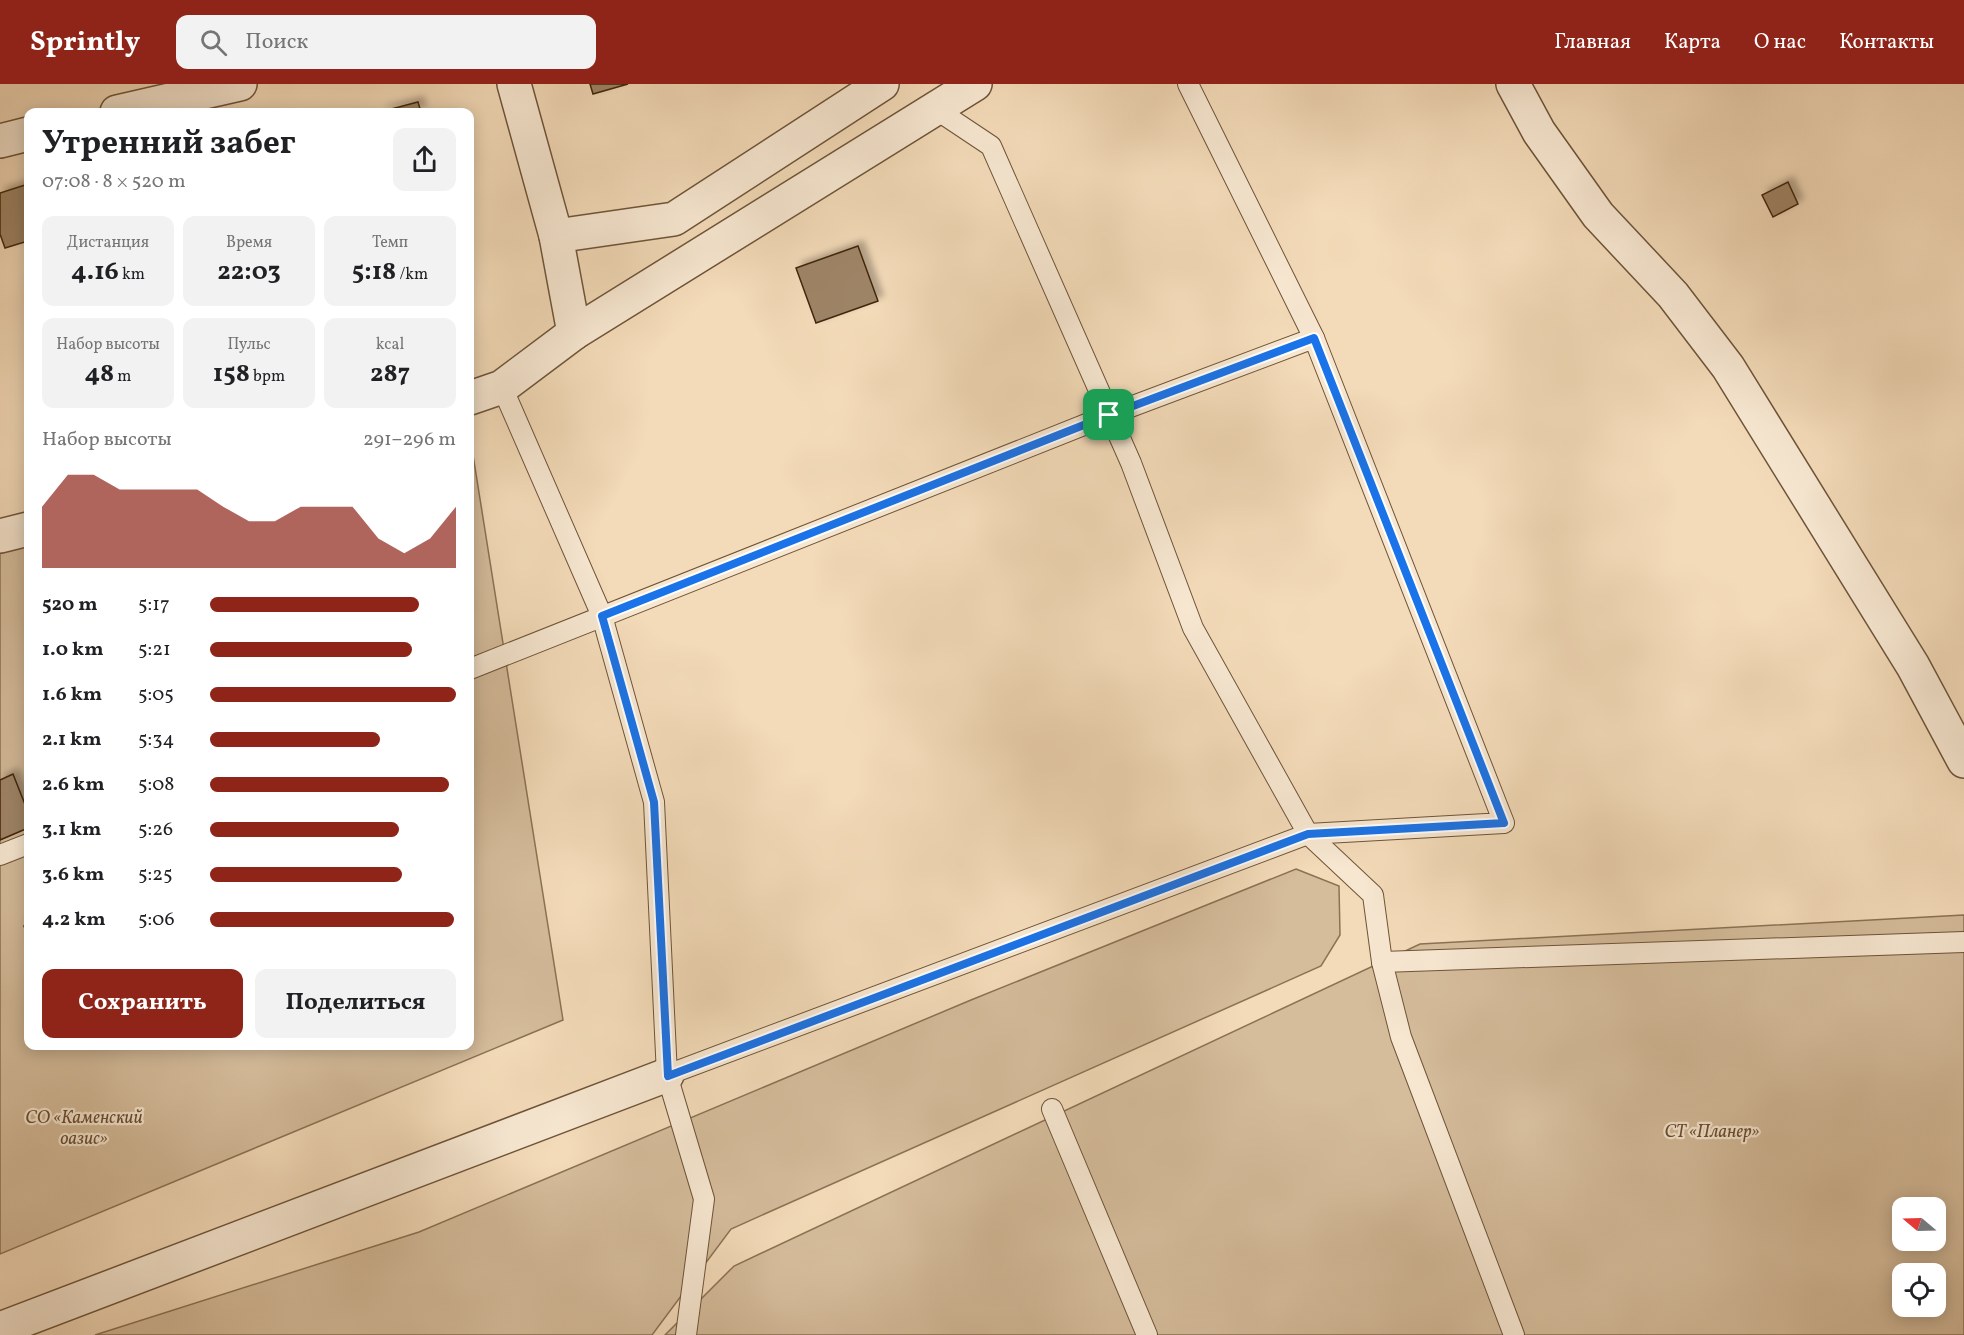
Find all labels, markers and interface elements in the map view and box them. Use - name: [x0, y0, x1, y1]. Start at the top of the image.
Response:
- search box: [176, 15, 596, 69]
- text: Sprintly: [30, 23, 140, 62]
- icon: search: [197, 26, 230, 59]
- text: Поиск: [245, 27, 308, 58]
- text: Главная: [1554, 28, 1631, 57]
- text: Карта: [1664, 28, 1721, 57]
- text: О нас: [1754, 28, 1806, 57]
- text: Контакты: [1839, 28, 1934, 57]
- text: Утренний забег: [42, 122, 296, 168]
- button: share: [393, 128, 456, 191]
- text: 07:08 · 8 × 520 m: [42, 168, 186, 196]
- text: Дистанция: [67, 232, 149, 254]
- text: Время: [226, 232, 272, 254]
- text: Темп: [372, 232, 408, 254]
- text: 4.16: [71, 254, 119, 290]
- text: 22:03: [217, 254, 281, 290]
- text: 5:18: [352, 254, 396, 290]
- text: km: [119, 264, 145, 286]
- text: /km: [396, 264, 428, 286]
- text: Набор высоты: [56, 334, 160, 356]
- text: Пульс: [227, 334, 271, 356]
- text: kcal: [376, 334, 404, 356]
- text: 48: [84, 356, 114, 392]
- text: 158: [213, 356, 250, 392]
- text: 287: [370, 356, 410, 392]
- text: m: [114, 366, 132, 388]
- text: bpm: [250, 366, 285, 388]
- pin: [1083, 389, 1134, 440]
- icon: arrive: [1092, 398, 1125, 431]
- text: Набор высоты: [42, 426, 172, 454]
- text: 291–296 m: [363, 426, 456, 454]
- text: 520 m: [42, 591, 98, 619]
- text: 5:17: [138, 591, 170, 619]
- text: 1.0 km: [42, 636, 104, 664]
- text: 5:21: [138, 636, 171, 664]
- text: 1.6 km: [42, 681, 102, 709]
- text: 5:05: [138, 681, 174, 709]
- text: 2.1 km: [42, 726, 102, 754]
- text: 5:34: [138, 726, 175, 754]
- text: 2.6 km: [42, 771, 105, 799]
- text: 5:08: [138, 771, 175, 799]
- text: 3.1 km: [42, 816, 101, 844]
- text: 5:26: [138, 816, 173, 844]
- text: 3.6 km: [42, 861, 104, 889]
- text: 5:25: [138, 861, 173, 889]
- text: 4.2 km: [42, 906, 106, 934]
- text: 5:06: [138, 906, 175, 934]
- button: Сохранить: [42, 969, 243, 1038]
- button: Поделиться: [255, 969, 456, 1038]
- park label: СО «Каменский оазис»: [25, 1106, 143, 1152]
- park label: СТ «Планер»: [1665, 1120, 1759, 1145]
- north arrow: [1892, 1197, 1946, 1251]
- map controls: [1892, 1197, 1946, 1317]
- button: locate: [1892, 1263, 1946, 1317]

